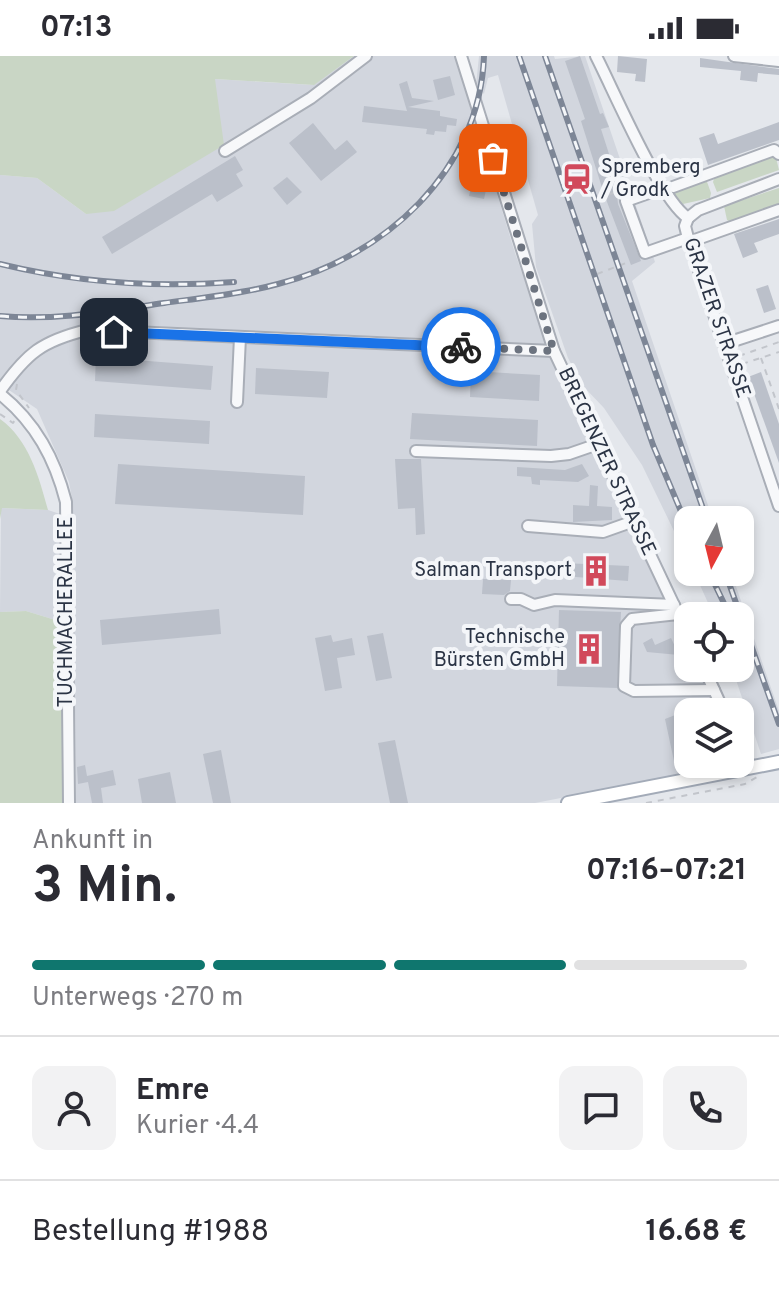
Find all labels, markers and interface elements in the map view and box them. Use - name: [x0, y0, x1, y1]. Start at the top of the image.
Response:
- text: 07:13: [40, 10, 113, 47]
- pin: [459, 124, 527, 192]
- icon: bag: [471, 136, 515, 180]
- place label: Spremberg / Grodk: [600, 155, 700, 204]
- station icon: Spremberg / Grodk: [560, 162, 594, 196]
- street label: GRAZER STRASSE: [676, 234, 756, 402]
- pin: [80, 298, 148, 366]
- courier: [421, 307, 501, 387]
- icon: home: [92, 310, 136, 354]
- icon: bike: [439, 325, 483, 369]
- street label: BREGENZER STRASSE: [551, 364, 661, 560]
- north arrow: [674, 506, 754, 586]
- map controls: [674, 506, 754, 778]
- street label: TUCHMACHERALLEE: [54, 516, 80, 708]
- building icon: Salman Transport: [579, 554, 613, 588]
- place label: Salman Transport: [414, 558, 572, 584]
- button: locate: [674, 602, 754, 682]
- place label: Technische Bürsten GmbH: [434, 625, 565, 674]
- building icon: Technische Bürsten GmbH: [572, 632, 606, 666]
- button: layers: [674, 698, 754, 778]
- text: Ankunft in: [32, 825, 153, 858]
- text: 07:16–07:21: [586, 853, 747, 890]
- text: 3 Min.: [32, 855, 177, 921]
- text: Unterwegs · 270 m: [32, 982, 243, 1015]
- button: person: [32, 1066, 116, 1150]
- button: chat: [559, 1066, 643, 1150]
- button: phone: [663, 1066, 747, 1150]
- text: Emre: [136, 1073, 209, 1110]
- text: Kurier · 4.4: [136, 1110, 259, 1143]
- text: Bestellung #1988: [32, 1214, 269, 1251]
- text: 16.68 €: [645, 1214, 747, 1251]

